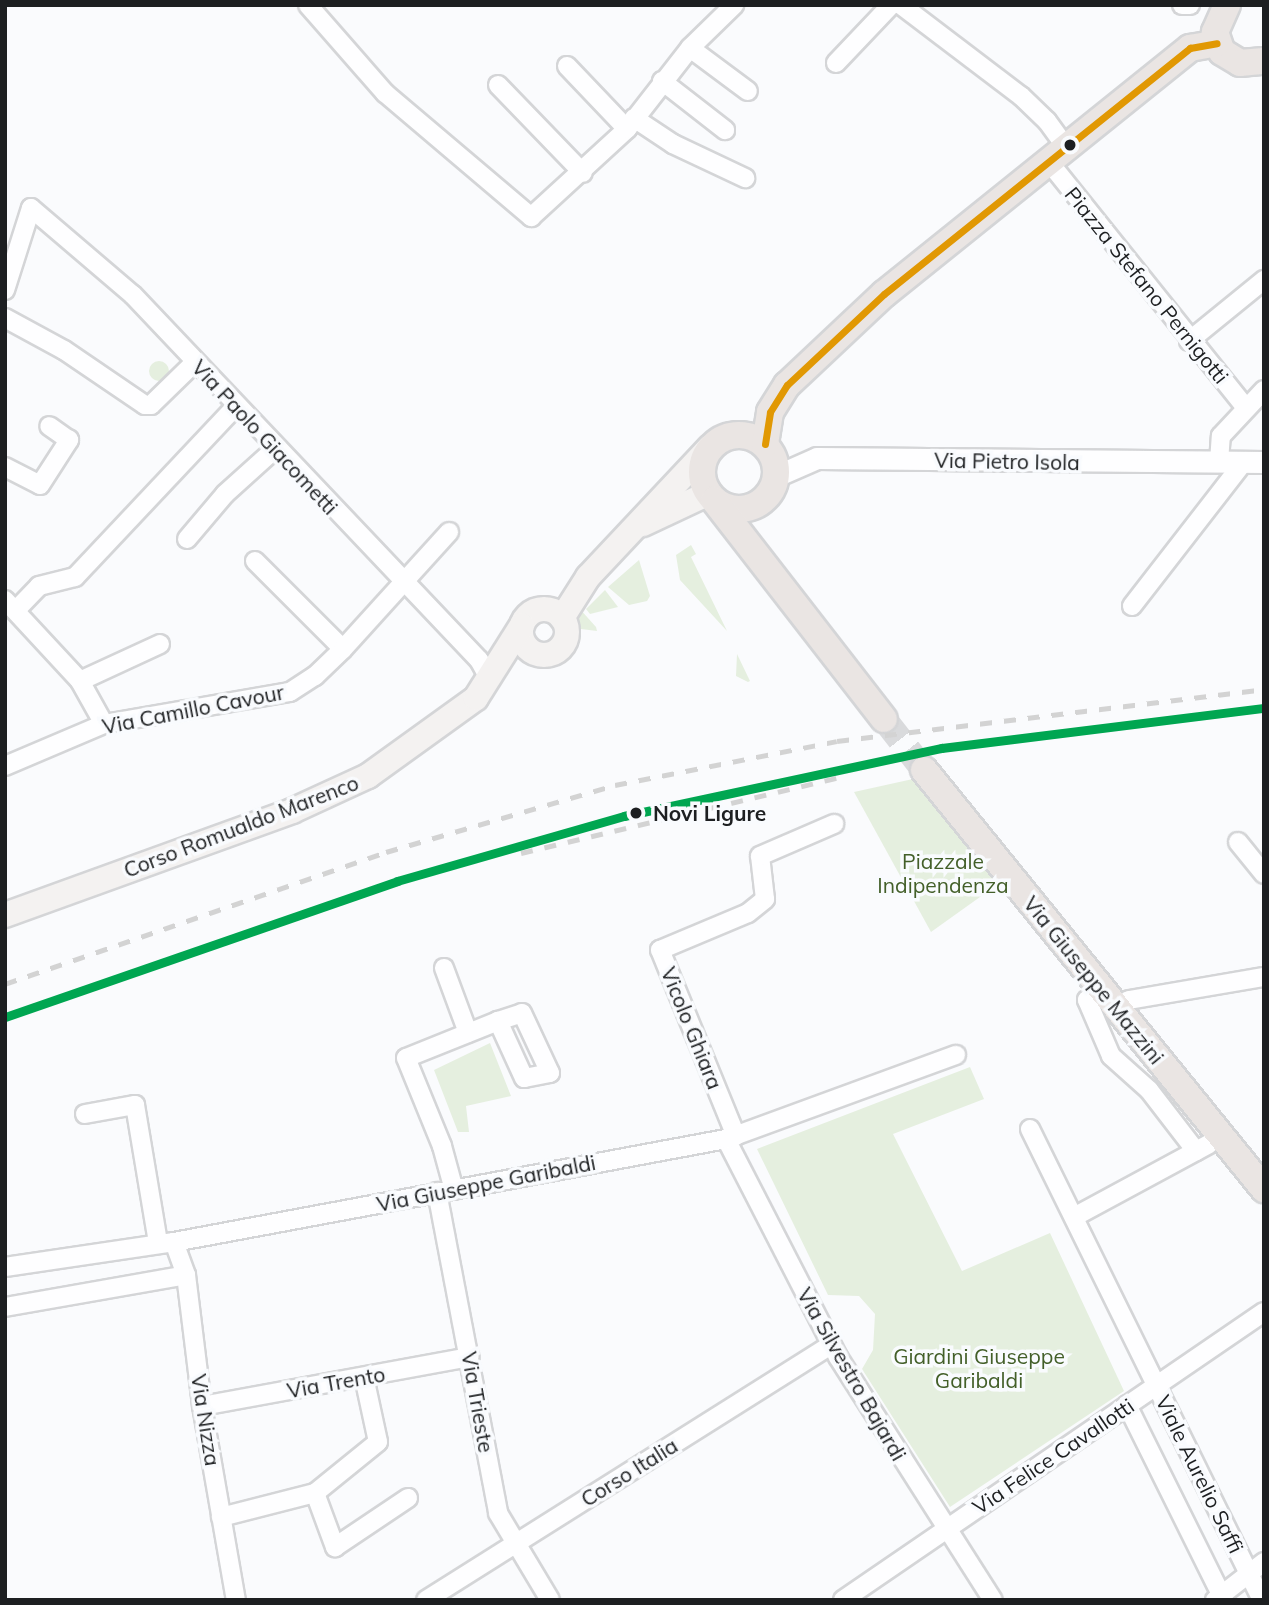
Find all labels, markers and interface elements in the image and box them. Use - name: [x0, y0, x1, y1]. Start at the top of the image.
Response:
- unlabelled marker: [1063, 138, 1077, 152]
- street label: Piazza Stefano Pernigotti: [1060, 182, 1234, 388]
- street label: Via Paolo Giacometti: [187, 354, 343, 520]
- street label: Via Pietro Isola: [934, 447, 1080, 475]
- street label: Via Camillo Cavour: [100, 679, 286, 739]
- street label: Corso Romualdo Marenco: [120, 770, 362, 882]
- place label: Novi Ligure: [653, 800, 766, 826]
- marker: Novi Ligure: [625, 802, 647, 824]
- park label: Piazzale Indipendenza: [877, 848, 1009, 898]
- street label: Via Giuseppe Mazzini: [1018, 891, 1170, 1069]
- street label: Vicolo Ghiara: [656, 963, 728, 1093]
- street label: Via Giuseppe Garibaldi: [374, 1149, 598, 1217]
- street label: Via Silvestro Bajardi: [792, 1283, 912, 1465]
- park label: Giardini Giuseppe Garibaldi: [893, 1343, 1065, 1393]
- street label: Via Trieste: [457, 1350, 499, 1454]
- street label: Via Trento: [285, 1361, 387, 1403]
- street label: Via Nizza: [186, 1372, 226, 1468]
- street label: Viale Aurelio Saffi: [1151, 1391, 1249, 1557]
- street label: Via Felice Cavallotti: [968, 1393, 1138, 1519]
- street label: Corso Italia: [576, 1432, 682, 1512]

